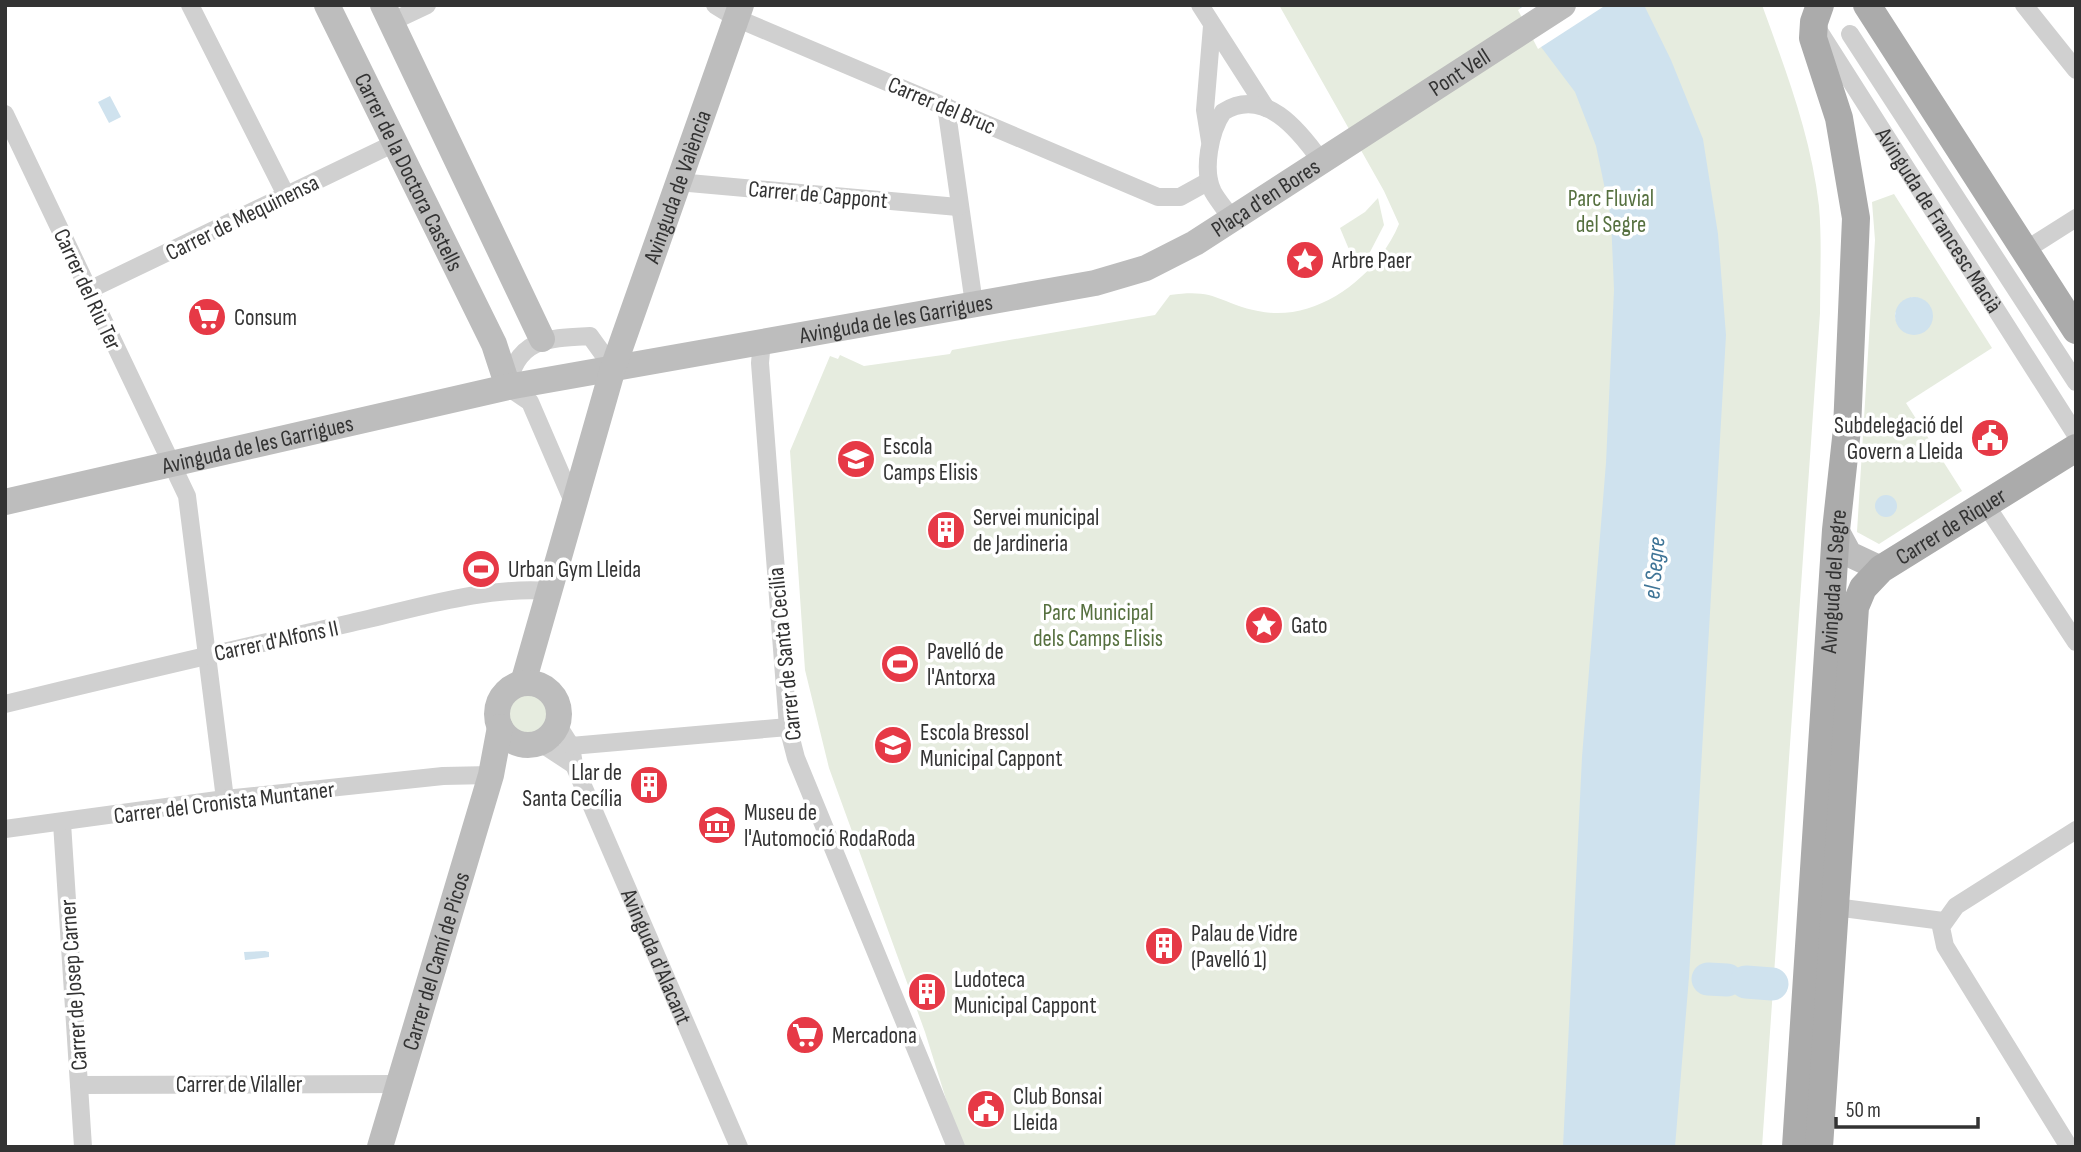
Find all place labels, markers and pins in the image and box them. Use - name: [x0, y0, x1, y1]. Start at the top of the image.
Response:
- place icon: Arbre Paer: [1284, 239, 1326, 281]
- place label: Arbre Paer: [1331, 247, 1412, 275]
- supermarket icon: Consum: [186, 296, 228, 338]
- place label: Consum: [234, 304, 297, 332]
- place label: Subdelegació del Govern a Lleida: [1834, 412, 1963, 466]
- public building icon: Subdelegació del Govern a Lleida: [1969, 417, 2011, 459]
- place label: Escola Camps Elisis: [883, 433, 978, 487]
- school or university icon: Escola Camps Elisis: [835, 438, 877, 480]
- place label: Servei municipal de Jardineria: [973, 504, 1099, 558]
- building icon: Servei municipal de Jardineria: [925, 509, 967, 551]
- sports icon: Urban Gym Lleida: [460, 548, 502, 590]
- place label: Urban Gym Lleida: [508, 556, 641, 584]
- place icon: Gato: [1243, 604, 1285, 646]
- place label: Gato: [1291, 612, 1328, 640]
- place label: Pavelló de l'Antorxa: [927, 638, 1004, 692]
- sports icon: Pavelló de l'Antorxa: [879, 643, 921, 685]
- place label: Escola Bressol Municipal Cappont: [920, 719, 1062, 773]
- school or university icon: Escola Bressol Municipal Cappont: [872, 724, 914, 766]
- place label: Llar de Santa Cecília: [522, 759, 622, 813]
- building icon: Llar de Santa Cecília: [628, 764, 670, 806]
- place label: Museu de l'Automoció RodaRoda: [744, 799, 915, 853]
- museum icon: Museu de l'Automoció RodaRoda: [696, 804, 738, 846]
- place label: Palau de Vidre (Pavelló 1): [1191, 920, 1298, 974]
- building icon: Palau de Vidre (Pavelló 1): [1143, 925, 1185, 967]
- place label: Ludoteca Municipal Cappont: [954, 966, 1096, 1020]
- building icon: Ludoteca Municipal Cappont: [906, 971, 948, 1013]
- supermarket icon: Mercadona: [784, 1014, 826, 1056]
- place label: Mercadona: [832, 1022, 917, 1050]
- place label: Club Bonsai Lleida: [1013, 1083, 1102, 1137]
- public building icon: Club Bonsai Lleida: [965, 1088, 1007, 1130]

